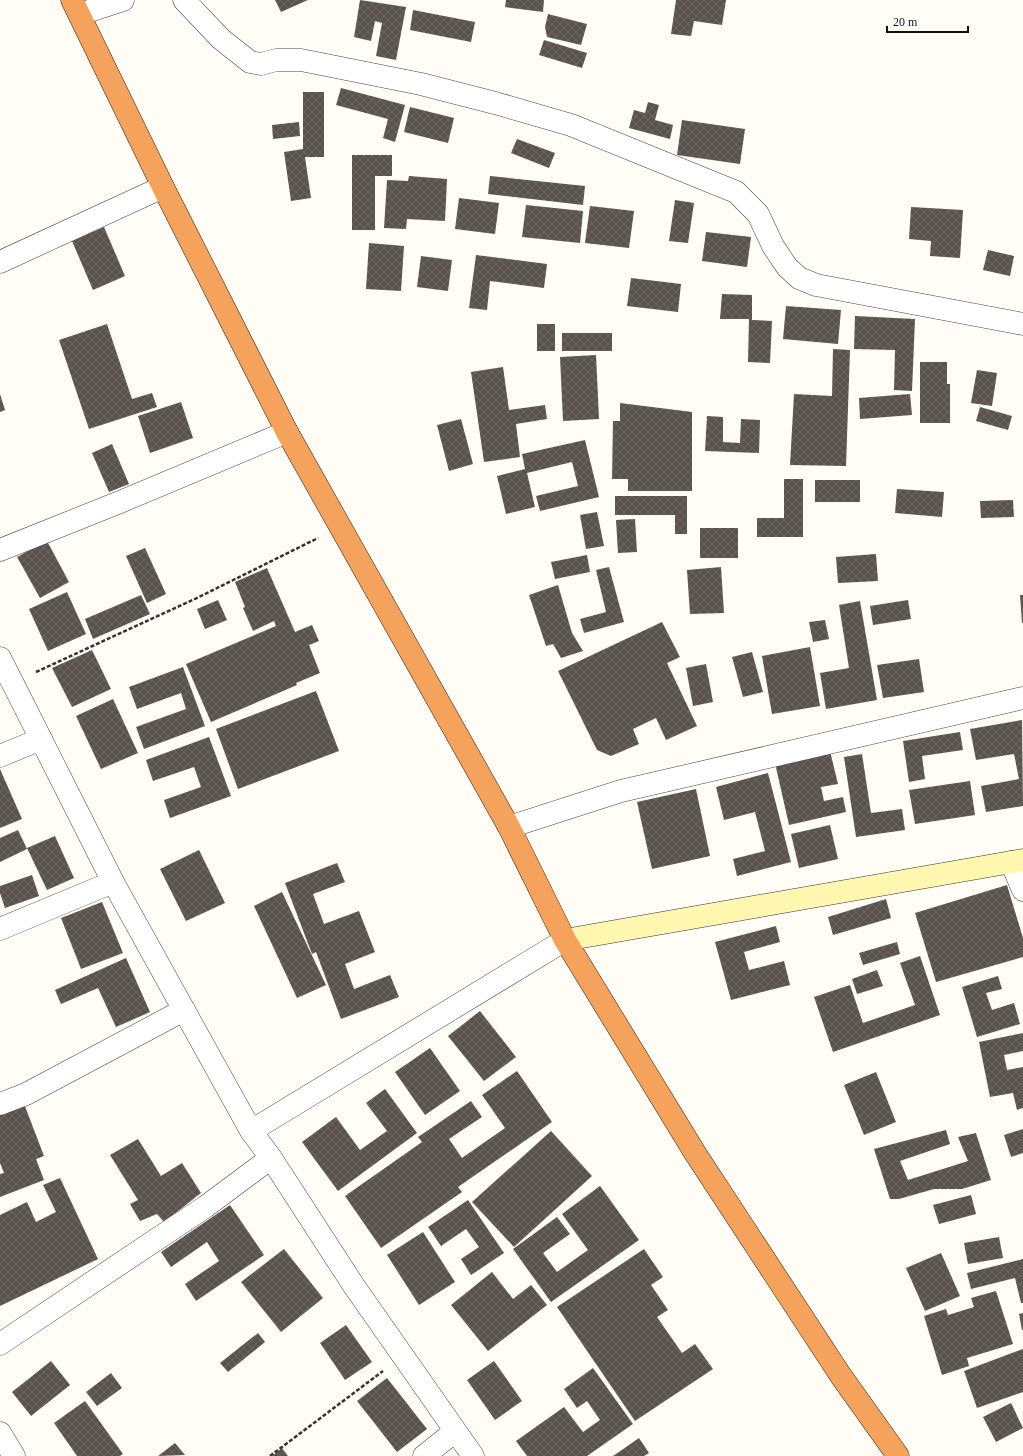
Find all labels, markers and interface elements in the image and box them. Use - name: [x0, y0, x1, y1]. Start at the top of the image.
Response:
- scale bar: [887, 8, 968, 34]
- text: 20 m: [893, 15, 918, 29]

